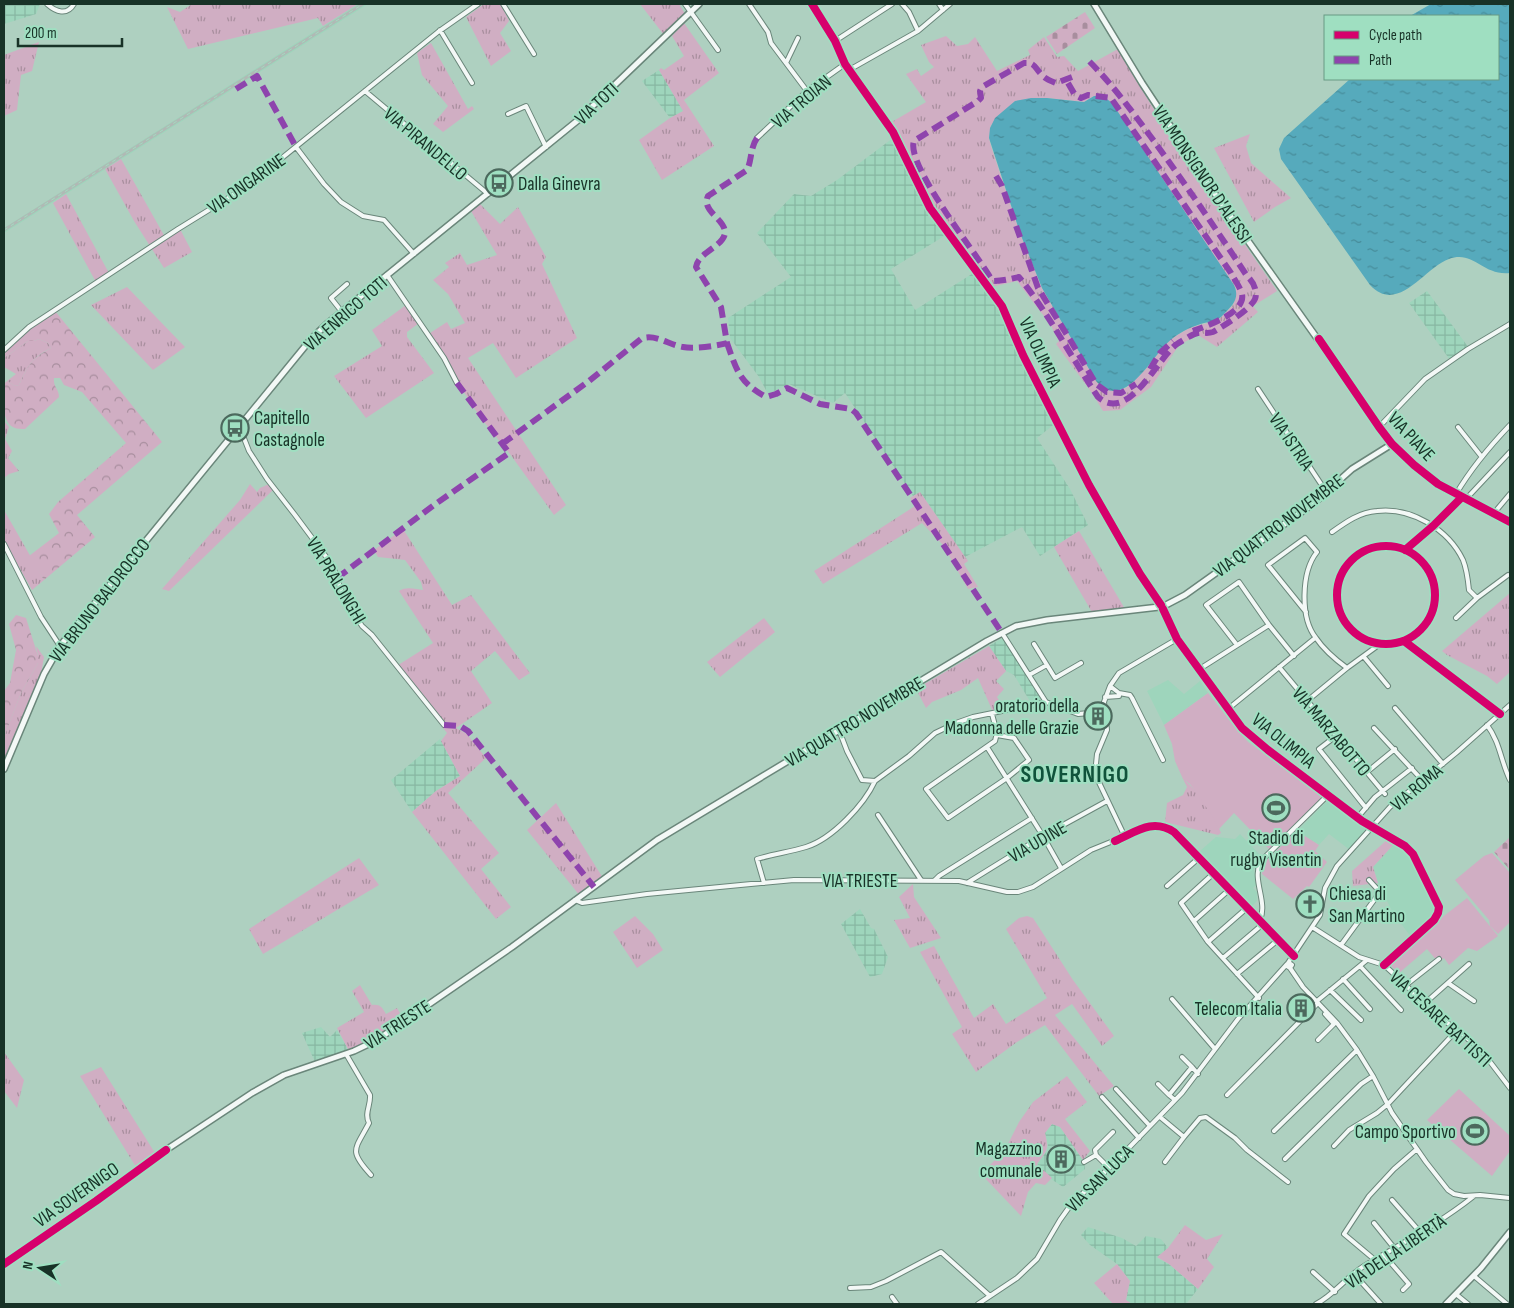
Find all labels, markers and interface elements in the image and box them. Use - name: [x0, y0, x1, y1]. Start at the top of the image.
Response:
- scale bar: [18, 15, 121, 47]
- legend: [1324, 15, 1499, 80]
- text: 200 m: [25, 24, 57, 43]
- text: Cycle path: [1369, 26, 1422, 45]
- text: Path: [1369, 51, 1392, 70]
- street label: VIA TROIAN: [767, 71, 837, 134]
- street label: VIA TOTI: [570, 78, 624, 130]
- street label: VIA MONSIGNOR D'ALESSI: [1147, 102, 1256, 248]
- street label: VIA PIRANDELLO: [379, 103, 472, 186]
- street label: VIA ONGARINE: [203, 149, 290, 220]
- bus stop icon: Dalla Ginevra: [484, 168, 514, 198]
- place label: Dalla Ginevra: [518, 173, 600, 196]
- street label: VIA ENRICO TOTI: [300, 272, 392, 357]
- street label: VIA OLIMPIA: [1013, 314, 1066, 392]
- place label: Capitello Castagnole: [254, 407, 325, 452]
- street label: VIA PIAVE: [1382, 407, 1440, 467]
- street label: VIA ISTRIA: [1263, 409, 1319, 475]
- bus stop icon: Capitello Castagnole: [220, 413, 250, 443]
- street label: VIA QUATTRO NOVEMBRE: [1209, 470, 1349, 583]
- street label: VIA PRALONGHI: [301, 533, 371, 628]
- street label: VIA BRUNO BALDROCCO: [45, 534, 156, 667]
- street label: VIA QUATTRO NOVEMBRE: [781, 672, 928, 773]
- street label: VIA MARZABOTTO: [1287, 683, 1375, 781]
- place label: oratorio della Madonna delle Grazie: [945, 695, 1079, 740]
- building icon: oratorio della Madonna delle Grazie: [1083, 701, 1113, 731]
- street label: VIA OLIMPIA: [1247, 709, 1320, 774]
- street label: VIA ROMA: [1386, 759, 1448, 817]
- district label: SOVERNIGO: [1020, 760, 1130, 789]
- sports icon: Stadio di rugby Visentin: [1261, 793, 1291, 823]
- street label: VIA UDINE: [1004, 816, 1071, 868]
- place label: Stadio di rugby Visentin: [1230, 827, 1322, 872]
- street label: VIA TRIESTE: [822, 870, 898, 893]
- place label: Chiesa di San Martino: [1329, 883, 1405, 928]
- church icon: Chiesa di San Martino: [1295, 889, 1325, 919]
- street label: VIA CESARE BATTISTI: [1384, 966, 1496, 1072]
- building icon: Telecom Italia: [1286, 993, 1316, 1023]
- street label: VIA TRIESTE: [360, 995, 436, 1055]
- place label: Telecom Italia: [1194, 998, 1282, 1021]
- sports icon: Campo Sportivo: [1460, 1116, 1490, 1146]
- place label: Campo Sportivo: [1355, 1121, 1456, 1144]
- place label: Magazzino comunale: [976, 1138, 1042, 1183]
- street label: VIA SAN LUCA: [1062, 1140, 1139, 1218]
- building icon: Magazzino comunale: [1046, 1144, 1076, 1174]
- street label: VIA SOVERNIGO: [30, 1158, 124, 1233]
- street label: VIA DELLA LIBERTÀ: [1341, 1210, 1451, 1294]
- north arrow: [15, 1243, 65, 1293]
- text: N: [19, 1260, 37, 1271]

